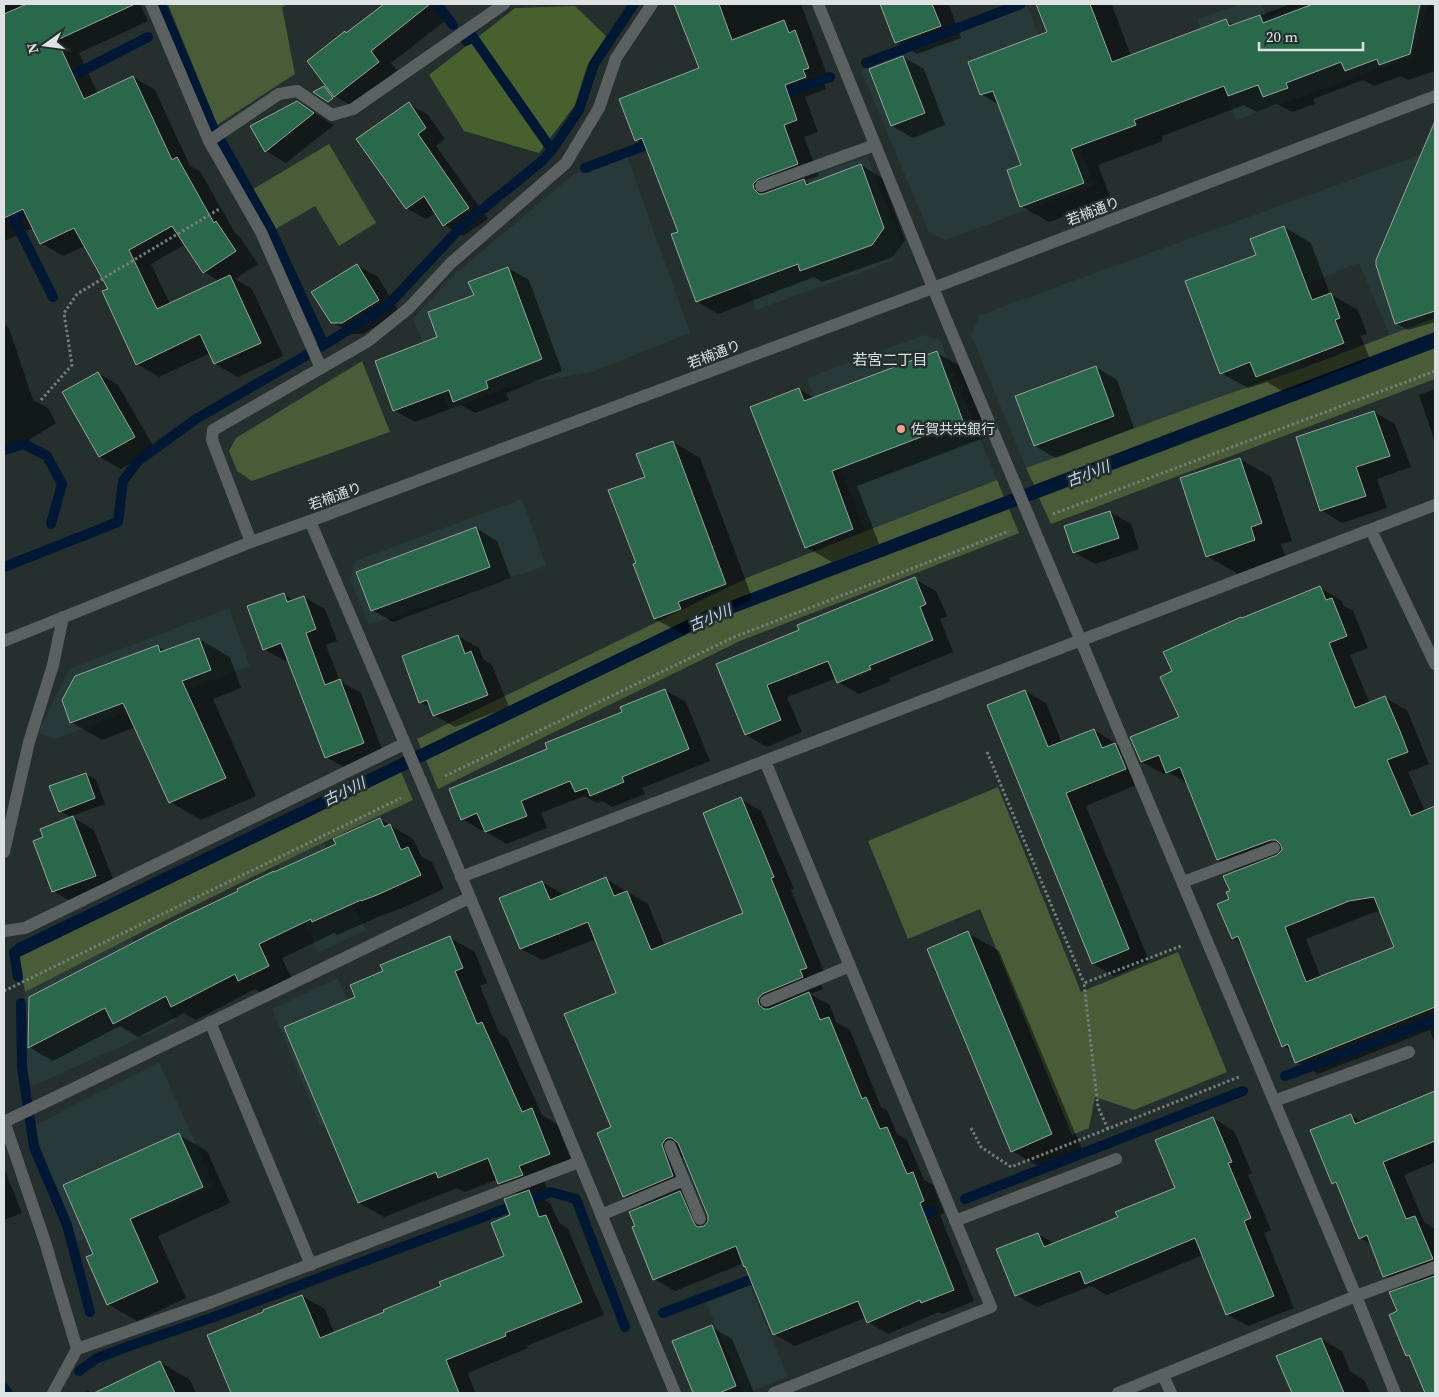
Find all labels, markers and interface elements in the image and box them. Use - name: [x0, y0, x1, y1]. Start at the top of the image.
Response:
- north arrow: [20, 20, 70, 70]
- scale bar: [1259, 20, 1363, 52]
- text: 20 m: [1266, 26, 1298, 47]
- text: N: [21, 41, 43, 56]
- street label: 若楠通り: [1063, 192, 1123, 230]
- street label: 若楠通り: [684, 335, 744, 373]
- district label: 若宮二丁目: [852, 349, 928, 370]
- place label: 佐賀共栄銀行: [911, 419, 995, 439]
- marker: 佐賀共栄銀行: [895, 423, 907, 435]
- water label: 古小川: [1063, 455, 1114, 491]
- street label: 若楠通り: [305, 477, 365, 515]
- water label: 古小川: [685, 598, 736, 636]
- water label: 古小川: [319, 771, 370, 811]

